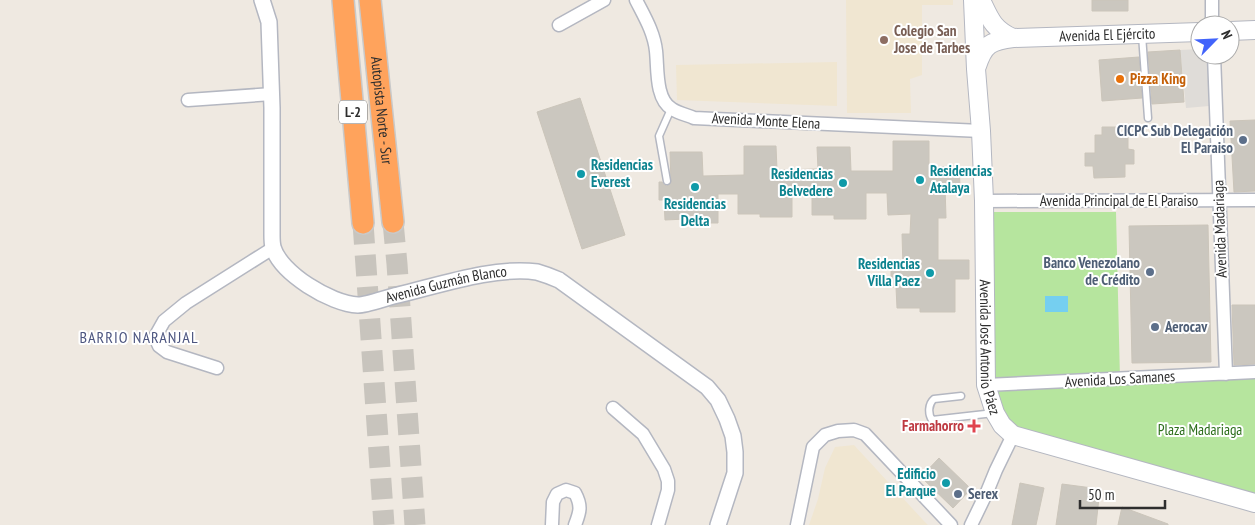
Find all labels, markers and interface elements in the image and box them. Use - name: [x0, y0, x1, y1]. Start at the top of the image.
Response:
- north arrow: [1190, 15, 1240, 65]
- place label: Colegio San Jose de Tarbes: [893, 21, 970, 57]
- street label: Avenida El Ejército: [1059, 23, 1156, 46]
- text: N: [1217, 28, 1237, 42]
- marker: Colegio San Jose de Tarbes: [878, 34, 890, 46]
- street label: Autopista Norte - Sur: [367, 56, 397, 166]
- place label: Pizza King: [1130, 69, 1186, 88]
- marker: Pizza King: [1114, 73, 1126, 85]
- road number: L-2: [339, 100, 367, 124]
- street label: Avenida Monte Elena: [711, 108, 821, 133]
- place label: CICPC Sub Delegación El Paraiso: [1117, 121, 1233, 157]
- marker: CICPC Sub Delegación El Paraiso: [1237, 134, 1249, 146]
- place label: Residencias Everest: [591, 155, 653, 191]
- place label: Residencias Atalaya: [929, 161, 992, 197]
- place label: Residencias Belvedere: [771, 164, 833, 200]
- marker: Residencias Everest: [575, 168, 587, 180]
- marker: Residencias Atalaya: [914, 174, 926, 186]
- marker: Residencias Belvedere: [837, 177, 849, 189]
- street label: Avenida Madariaga: [1208, 180, 1231, 278]
- marker: Residencias Delta: [689, 181, 701, 193]
- street label: Avenida Principal de El Paraiso: [1040, 191, 1198, 210]
- place label: Residencias Delta: [664, 194, 726, 230]
- place label: Banco Venezolano de Crédito: [1044, 253, 1140, 289]
- place label: Residencias Villa Paez: [858, 254, 920, 290]
- street label: Avenida Guzmán Blanco: [383, 261, 507, 307]
- marker: Banco Venezolano de Crédito: [1144, 266, 1156, 278]
- marker: Residencias Villa Paez: [924, 267, 936, 279]
- street label: Avenida José Antonio Páez: [976, 279, 1005, 417]
- place label: Aerocav: [1164, 317, 1208, 336]
- marker: Aerocav: [1149, 321, 1161, 333]
- district label: BARRIO NARANJAL: [79, 327, 199, 347]
- street label: Avenida Los Samanes: [1064, 366, 1176, 391]
- place label: Farmahorro: [902, 416, 964, 435]
- marker: Farmahorro: [968, 420, 980, 432]
- park label: Plaza Madariaga: [1158, 420, 1242, 439]
- place label: Edificio El Parque: [886, 464, 936, 500]
- marker: Edificio El Parque: [940, 477, 952, 489]
- scale bar: [1080, 478, 1165, 510]
- place label: Serex: [968, 484, 999, 503]
- text: 50 m: [1088, 485, 1114, 504]
- marker: Serex: [952, 488, 964, 500]

